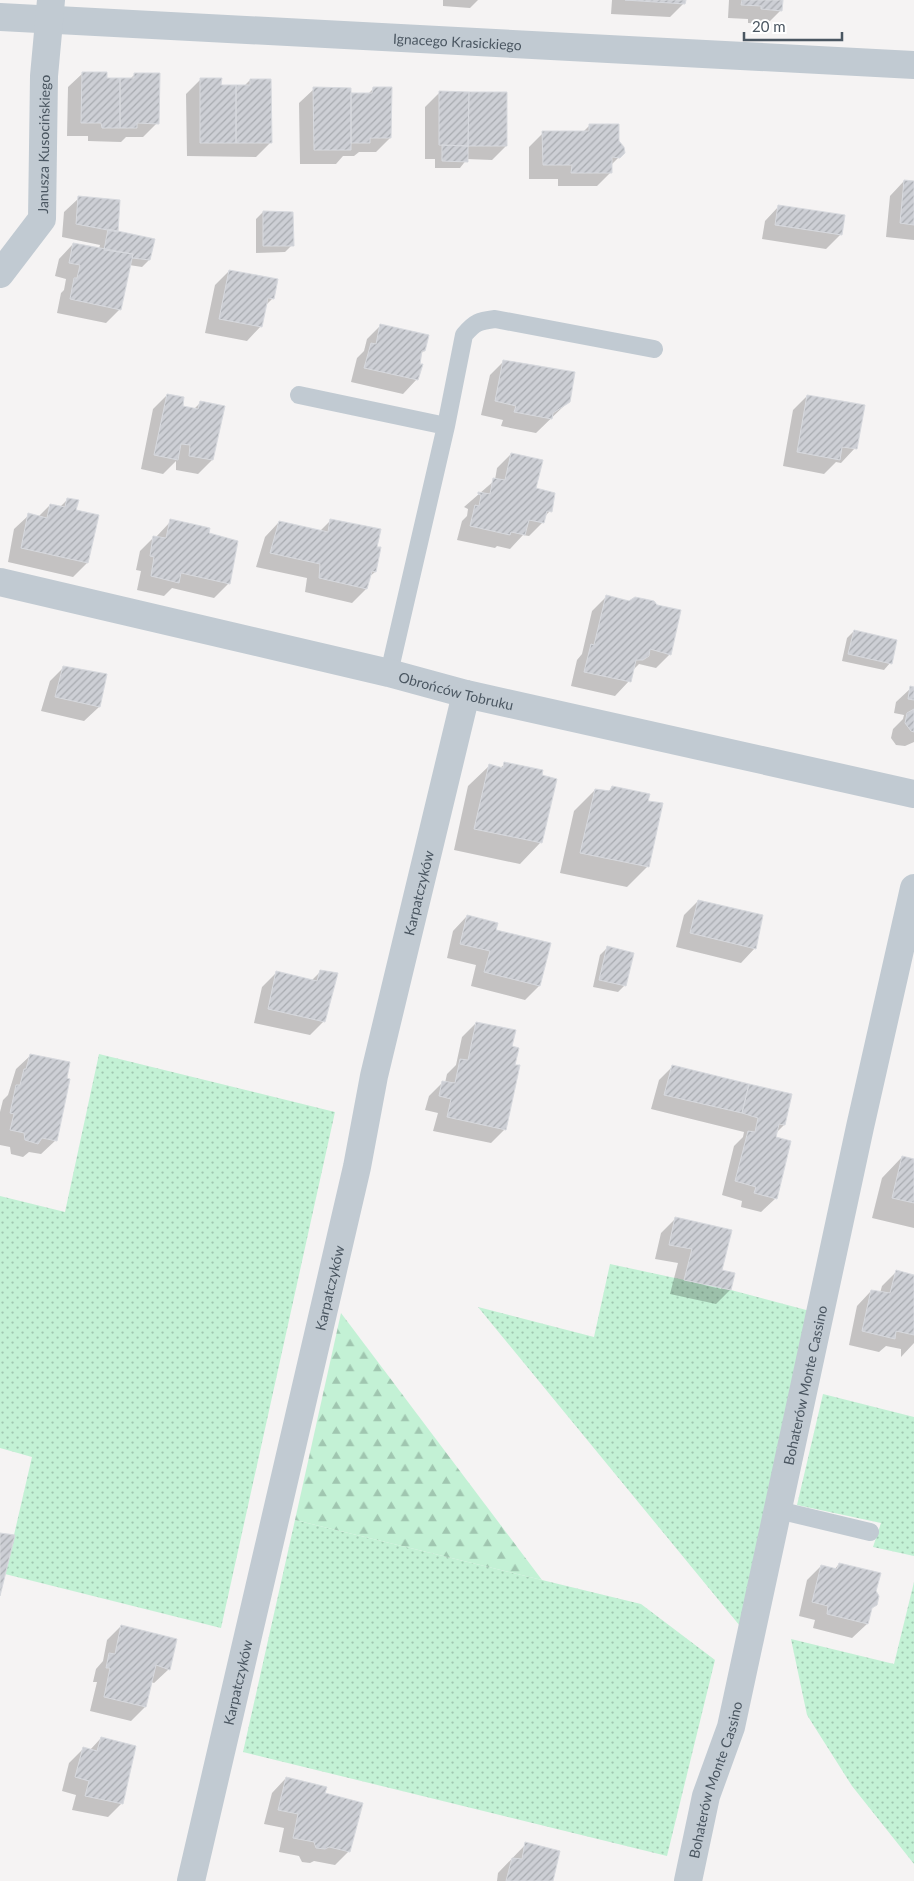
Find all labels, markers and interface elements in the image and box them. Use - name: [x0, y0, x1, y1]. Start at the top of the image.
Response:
- scale bar: [744, 10, 842, 42]
- text: 20 m: [752, 17, 786, 35]
- street label: Ignacego Krasickiego: [393, 29, 522, 53]
- street label: Janusza Kusocińskiego: [34, 75, 53, 214]
- street label: Obrońców Tobruku: [397, 668, 515, 713]
- street label: Karpatczyków: [400, 849, 437, 937]
- street label: Karpatczyków: [311, 1244, 347, 1332]
- street label: Bohaterów Monte Cassino: [779, 1304, 830, 1467]
- street label: Karpatczyków: [219, 1638, 255, 1727]
- street label: Bohaterów Monte Cassino: [685, 1700, 745, 1860]

